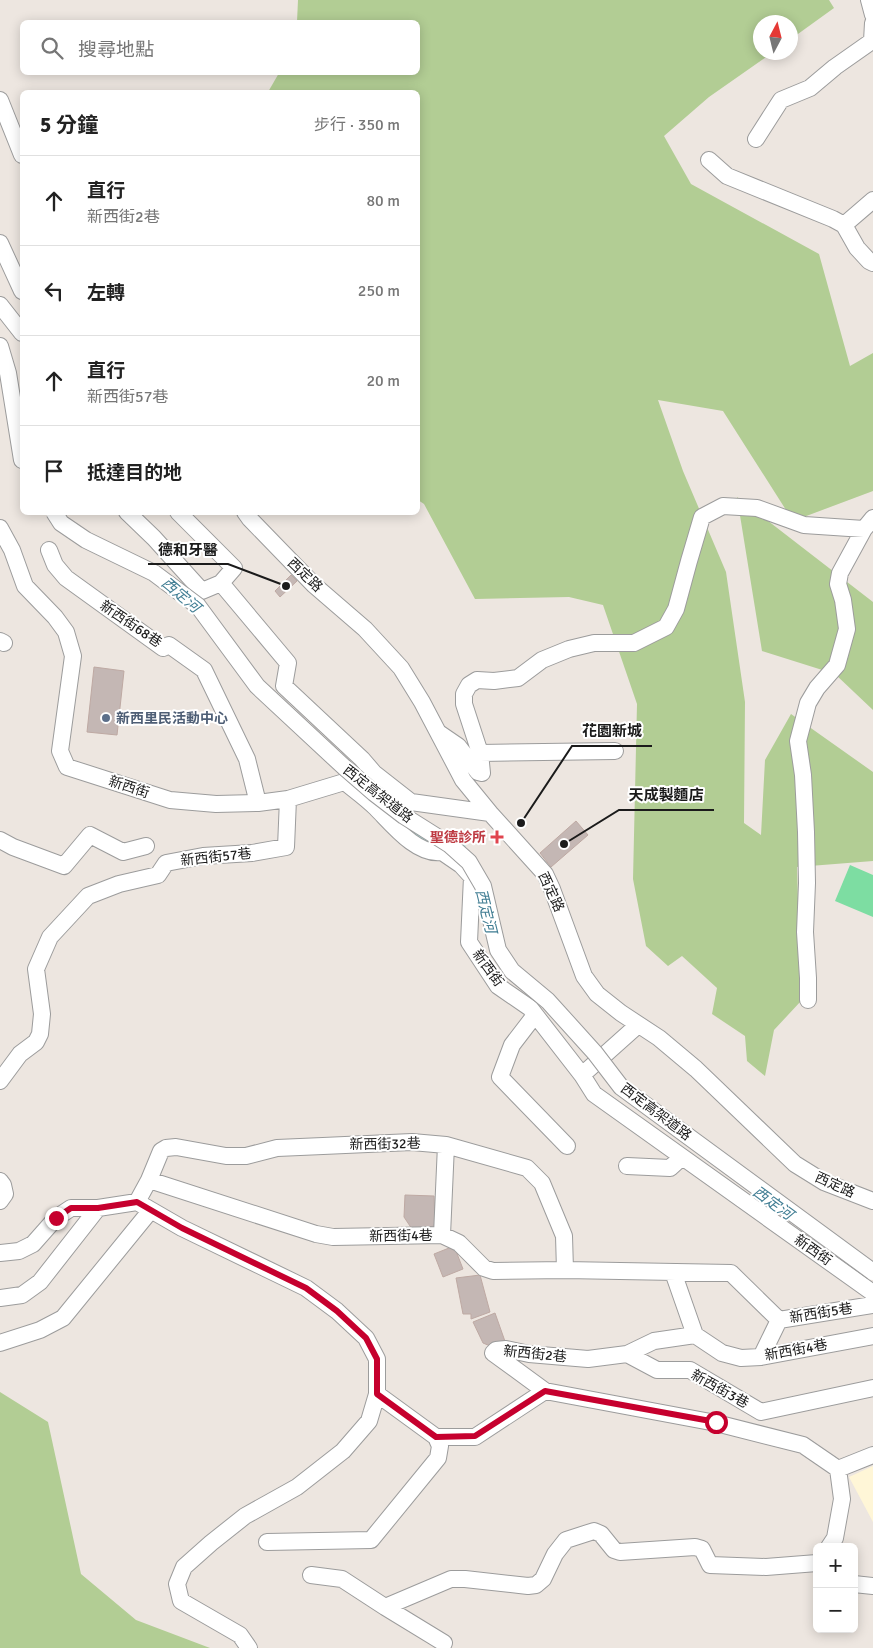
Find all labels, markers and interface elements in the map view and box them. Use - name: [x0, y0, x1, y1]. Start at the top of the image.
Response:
- north arrow: [753, 15, 798, 60]
- search box: [20, 20, 420, 75]
- icon: search: [38, 34, 66, 62]
- text: 搜尋地點: [78, 38, 154, 62]
- text: 5 分鐘: [40, 112, 98, 138]
- text: 步行 · 350 m: [314, 115, 400, 135]
- text: 直行: [87, 179, 125, 203]
- icon: ahead: [40, 187, 68, 215]
- text: 80 m: [366, 191, 400, 211]
- text: 新西街2巷: [87, 207, 160, 227]
- icon: left: [40, 277, 68, 305]
- text: 左轉: [87, 281, 125, 305]
- text: 250 m: [358, 281, 400, 301]
- text: 直行: [87, 359, 125, 383]
- icon: ahead: [40, 367, 68, 395]
- text: 20 m: [366, 371, 400, 391]
- text: 新西街57巷: [87, 387, 168, 407]
- icon: arrive: [40, 457, 68, 485]
- text: 抵達目的地: [87, 461, 182, 485]
- callout: 德和牙醫: [148, 534, 228, 564]
- text: 德和牙醫: [158, 541, 218, 559]
- street label: 西定路: [284, 554, 326, 596]
- water label: 西定河: [158, 574, 206, 618]
- street label: 新西街68巷: [97, 597, 165, 651]
- place label: 新西里民活動中心: [116, 710, 228, 727]
- marker: 新西里民活動中心: [100, 712, 112, 724]
- callout: 花園新城: [572, 716, 652, 746]
- text: 花園新城: [582, 722, 642, 740]
- street label: 西定高架道路: [340, 761, 416, 827]
- street label: 新西街: [106, 772, 152, 802]
- callout: 天成製麵店: [619, 780, 714, 810]
- text: 天成製麵店: [628, 786, 704, 804]
- place label: 聖德診所: [430, 829, 486, 846]
- marker: 聖德診所: [490, 830, 504, 844]
- street label: 新西街57巷: [180, 845, 252, 869]
- street label: 西定路: [534, 869, 568, 915]
- water label: 西定河: [472, 887, 501, 938]
- street label: 新西街: [469, 946, 507, 990]
- street label: 西定高架道路: [617, 1080, 695, 1144]
- street label: 新西街32巷: [349, 1135, 421, 1153]
- street label: 西定路: [812, 1169, 858, 1201]
- water label: 西定河: [750, 1182, 799, 1225]
- route end: [45, 1207, 68, 1230]
- street label: 新西街4巷: [369, 1227, 433, 1245]
- street label: 新西街: [791, 1231, 835, 1269]
- street label: 新西街5巷: [788, 1300, 854, 1326]
- street label: 新西街4巷: [763, 1336, 829, 1364]
- street label: 新西街2巷: [503, 1342, 567, 1366]
- street label: 新西街3巷: [688, 1366, 752, 1412]
- route start: [705, 1411, 728, 1434]
- map controls: [813, 1543, 858, 1633]
- button: +: [813, 1543, 858, 1588]
- button: −: [813, 1588, 858, 1633]

